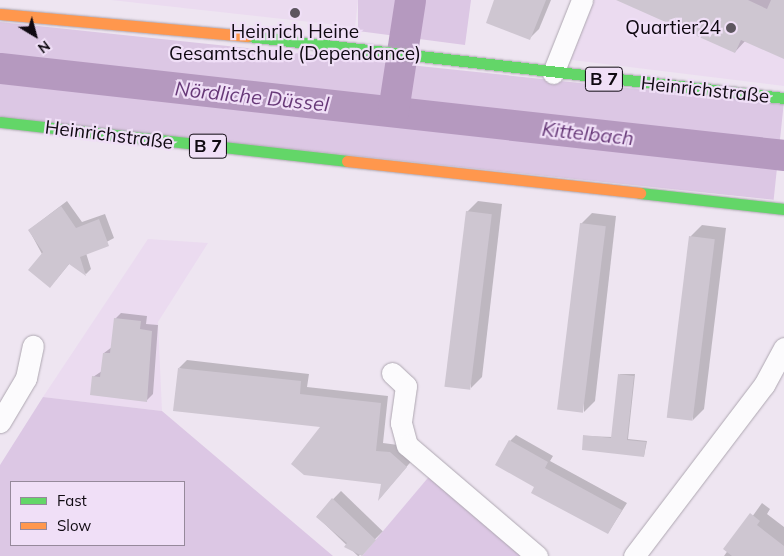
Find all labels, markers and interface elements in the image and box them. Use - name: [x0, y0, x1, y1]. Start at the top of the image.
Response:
- marker: Heinrich Heine Gesamtschule (Dependance): [289, 7, 301, 19]
- north arrow: [10, 10, 60, 60]
- place label: Quartier24: [625, 17, 721, 39]
- place label: Heinrich Heine Gesamtschule (Dependance): [169, 21, 421, 65]
- marker: Quartier24: [725, 22, 737, 34]
- text: N: [34, 37, 54, 57]
- road number: B 7: [584, 64, 624, 95]
- street label: Heinrichstraße: [640, 72, 770, 108]
- water label: Nördliche Düssel: [174, 76, 330, 116]
- street label: Heinrichstraße: [44, 116, 174, 154]
- water label: Kittelbach: [541, 116, 635, 150]
- road number: B 7: [188, 130, 228, 162]
- legend: [10, 481, 185, 546]
- text: Fast: [57, 491, 87, 510]
- text: Slow: [57, 516, 91, 535]

